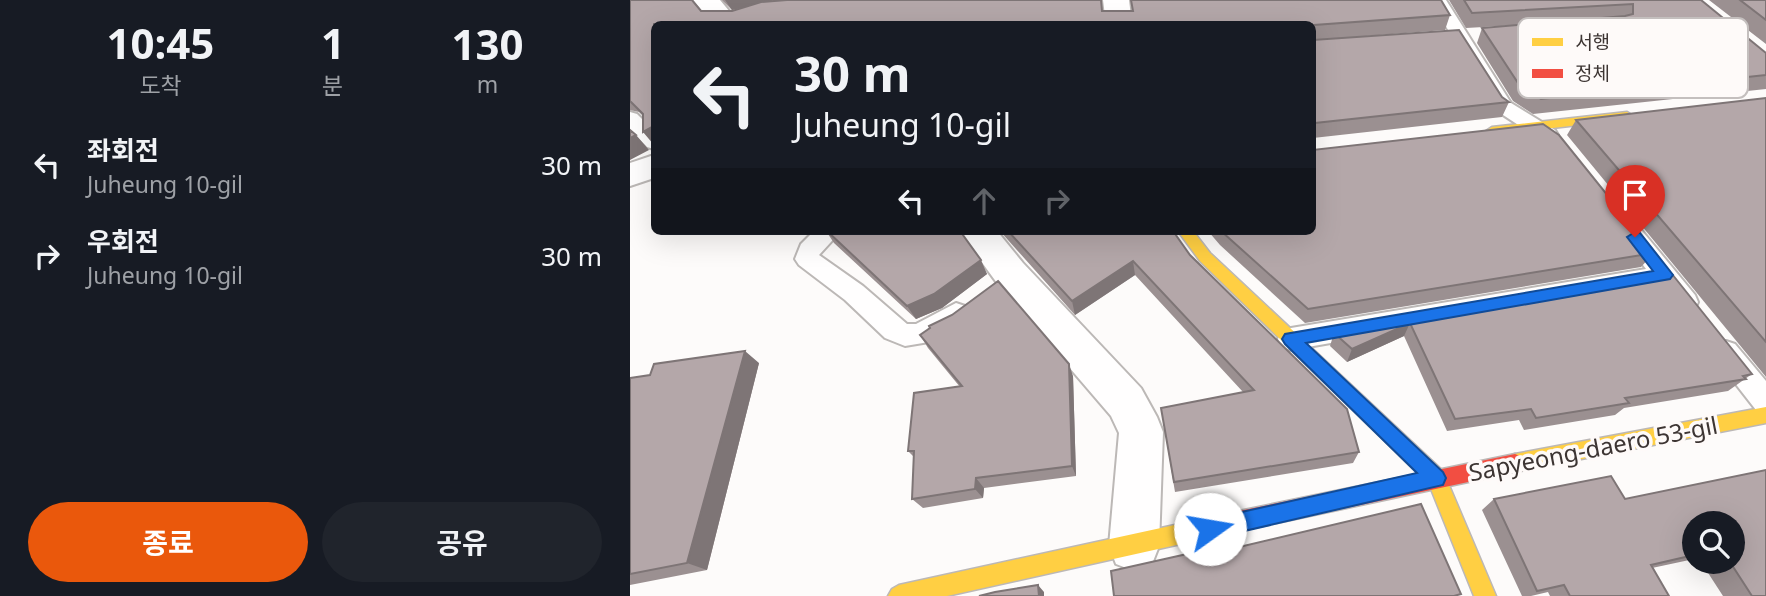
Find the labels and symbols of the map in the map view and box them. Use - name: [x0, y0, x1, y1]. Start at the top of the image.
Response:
- legend: [1518, 18, 1748, 98]
- text: 서행: [1575, 29, 1610, 55]
- text: 정체: [1575, 60, 1610, 86]
- pin: [1605, 165, 1665, 237]
- street label: Sapyeong-daero 53-gil: [1466, 408, 1720, 488]
- position arrow: [1173, 492, 1247, 566]

